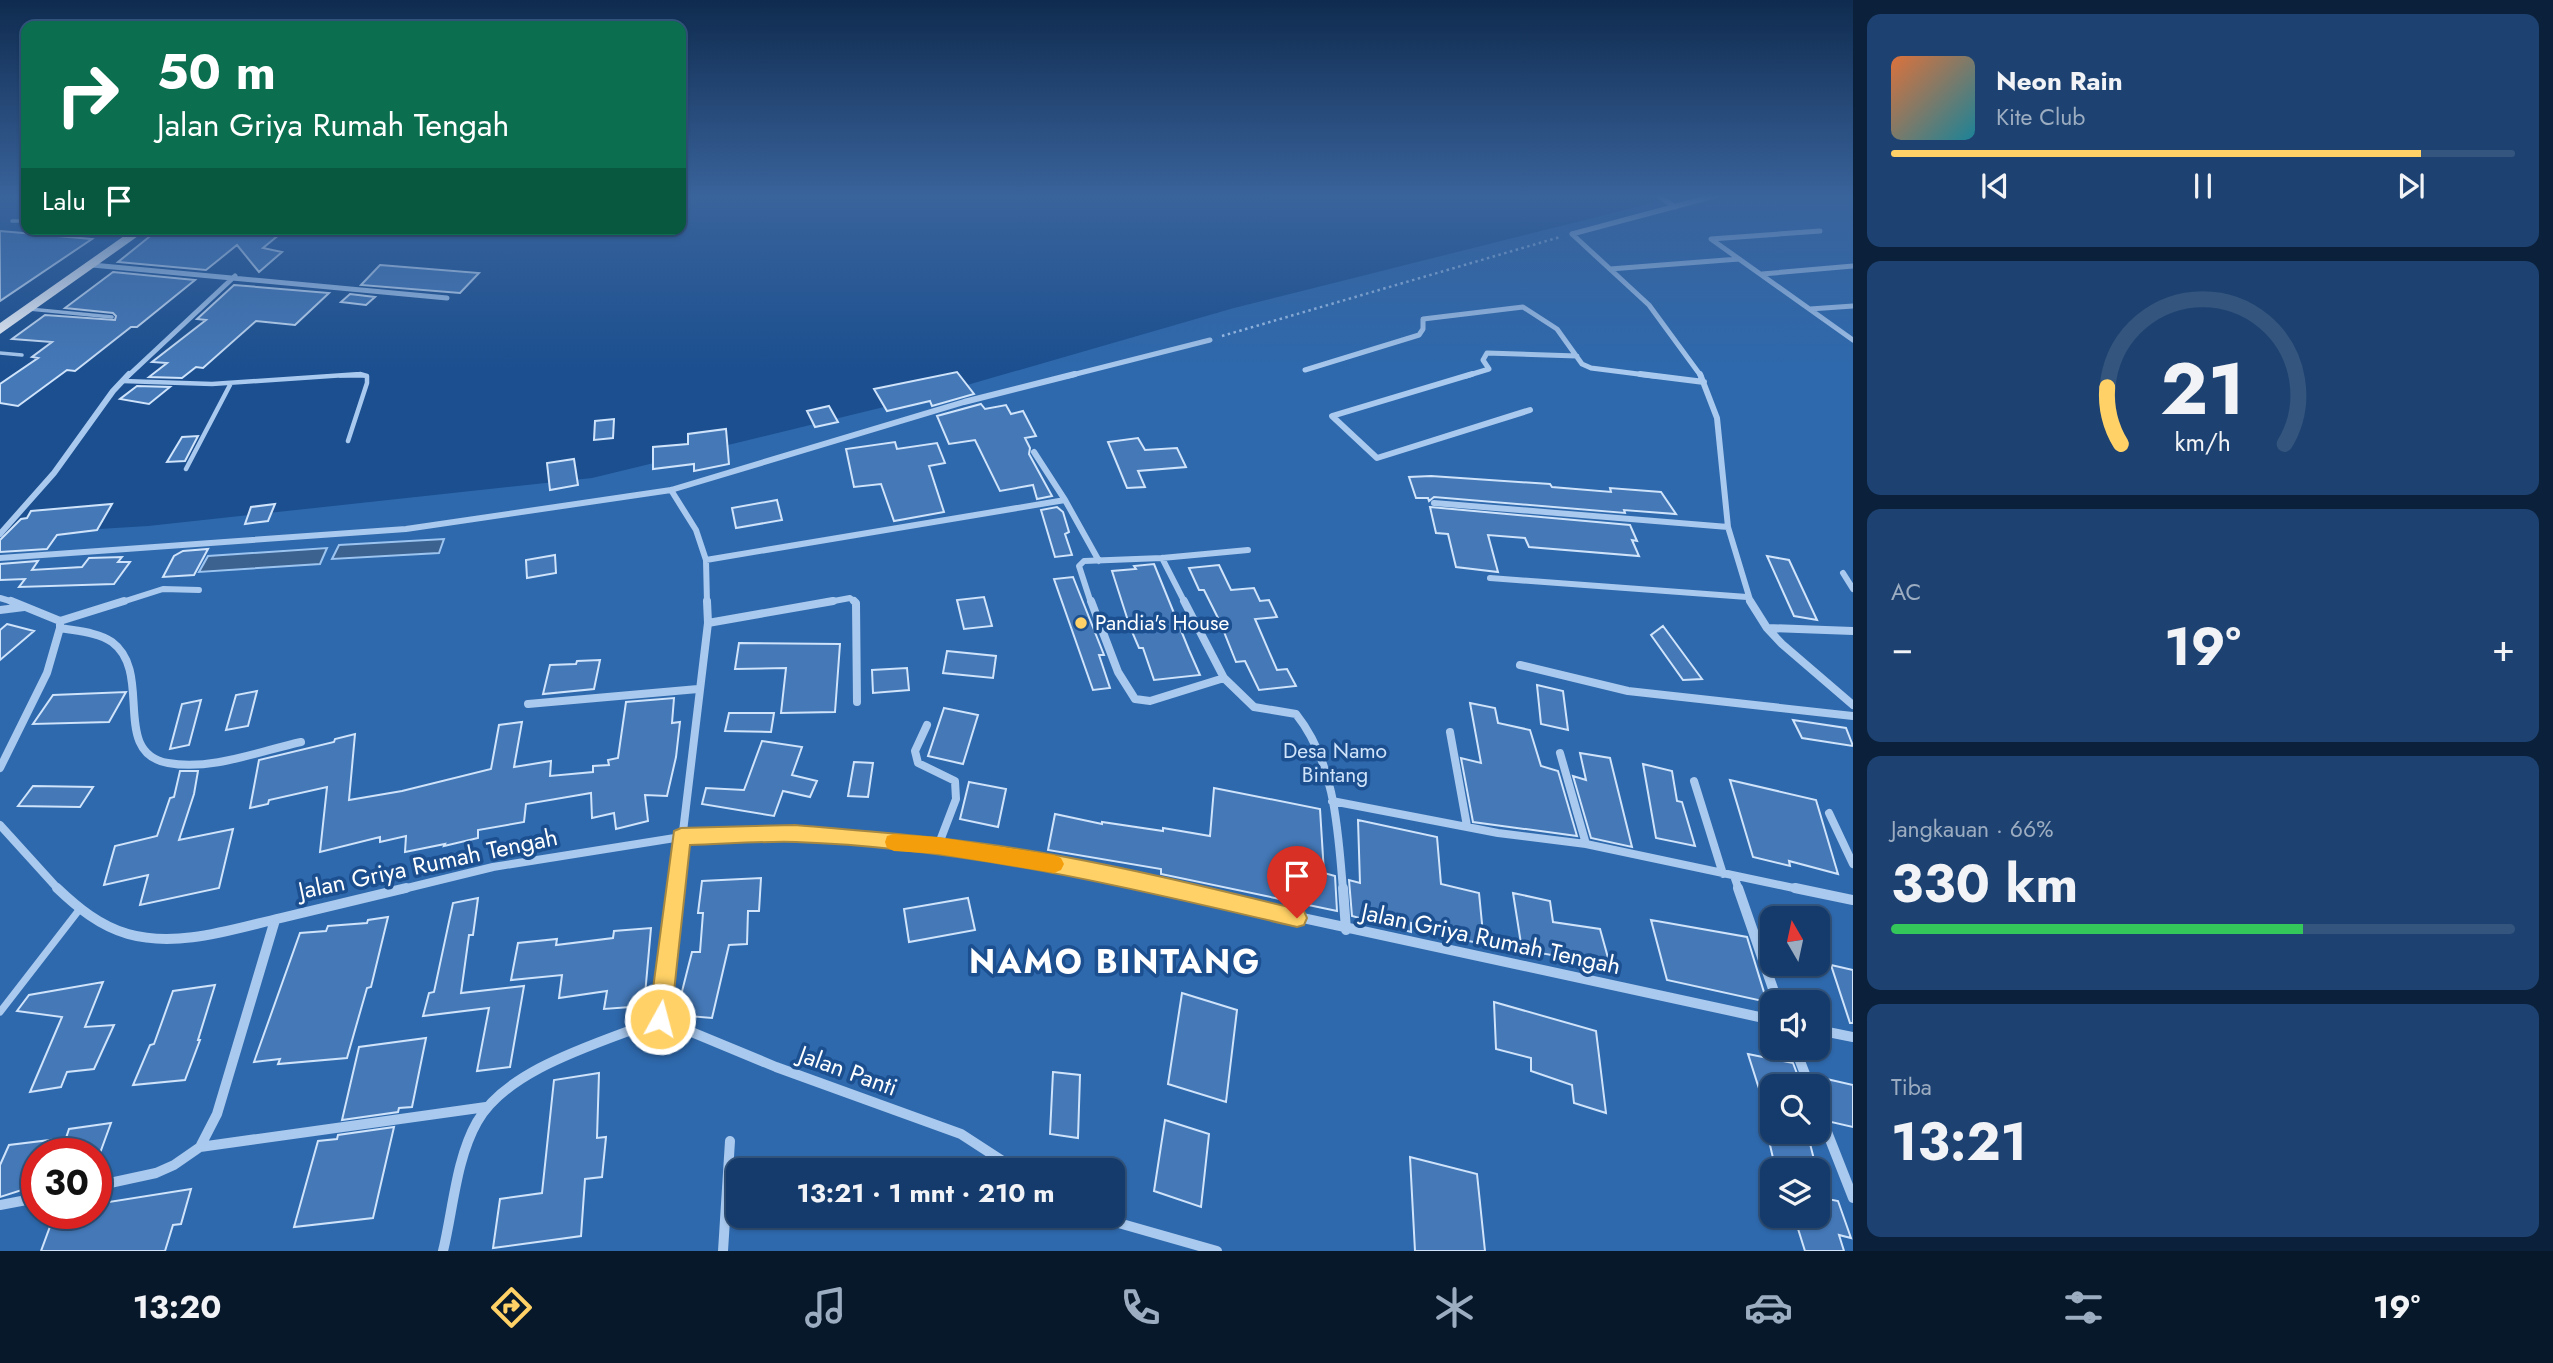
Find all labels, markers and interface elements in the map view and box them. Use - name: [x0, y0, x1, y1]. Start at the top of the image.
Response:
- text: 50 m: [157, 37, 276, 107]
- icon: right: [42, 49, 133, 140]
- text: Neon Rain: [1996, 62, 2123, 100]
- text: Kite Club: [1996, 100, 2085, 134]
- text: Jalan Griya Rumah Tengah: [157, 102, 509, 148]
- icon: previous: [1976, 167, 2014, 205]
- icon: pause: [2184, 167, 2222, 205]
- icon: next: [2392, 167, 2430, 205]
- text: Lalu: [42, 182, 86, 220]
- icon: arrive: [100, 182, 138, 220]
- text: 21: [2161, 337, 2245, 442]
- text: km/h: [2175, 424, 2231, 460]
- text: AC: [1891, 575, 1921, 609]
- place label: Pandia's House: [1095, 608, 1230, 638]
- text: 19°: [2164, 609, 2241, 685]
- marker: Pandia's House: [1073, 615, 1089, 631]
- text: −: [1891, 620, 1913, 675]
- text: +: [2492, 620, 2515, 675]
- park label: Desa Namo Bintang: [1283, 736, 1387, 790]
- text: Jangkauan · 66%: [1891, 812, 2054, 846]
- street label: Jalan Griya Rumah Tengah: [292, 819, 561, 909]
- pin: [1267, 846, 1327, 918]
- text: 330 km: [1891, 846, 2078, 922]
- icon: arrive: [1278, 857, 1316, 895]
- street label: Jalan Griya Rumah Tengah: [1355, 893, 1624, 983]
- north arrow: [1760, 906, 1830, 976]
- map controls: [1760, 906, 1830, 1228]
- district label: NAMO BINTANG: [969, 938, 1261, 985]
- position arrow: [623, 982, 697, 1056]
- button: sound: [1760, 990, 1830, 1060]
- street label: Jalan Panti: [791, 1035, 902, 1105]
- text: Tiba: [1891, 1070, 1932, 1104]
- button: search: [1760, 1074, 1830, 1144]
- text: 13:21: [1891, 1104, 2027, 1180]
- speed limit sign: 30: [21, 1138, 112, 1229]
- button: layers: [1760, 1158, 1830, 1228]
- text: 13:21 · 1 mnt · 210 m: [796, 1174, 1055, 1212]
- icon: directions: [487, 1283, 536, 1332]
- icon: music: [801, 1283, 850, 1332]
- icon: phone: [1116, 1283, 1165, 1332]
- icon: climate: [1430, 1283, 1479, 1332]
- icon: car: [1744, 1283, 1793, 1332]
- icon: filters: [2059, 1283, 2108, 1332]
- text: 13:20: [133, 1284, 221, 1330]
- text: 19°: [2373, 1284, 2420, 1330]

